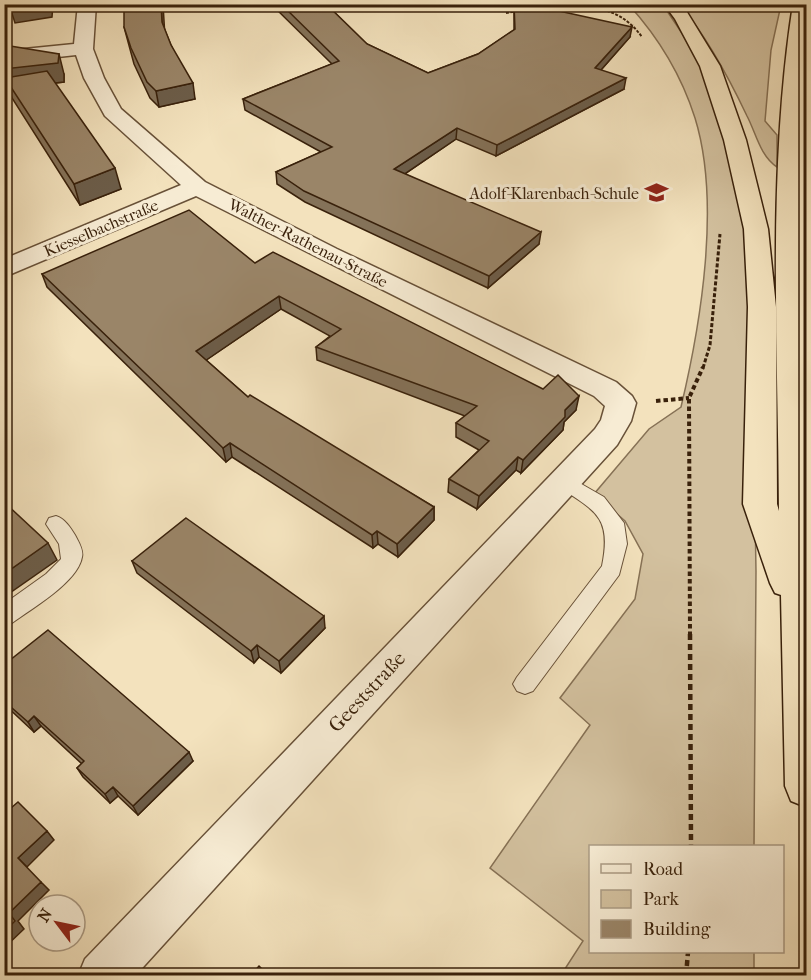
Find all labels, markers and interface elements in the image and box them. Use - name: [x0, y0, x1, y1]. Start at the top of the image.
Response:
- school or university icon: Adolf-Klarenbach-Schule: [644, 180, 670, 206]
- place label: Adolf-Klarenbach-Schule: [469, 184, 639, 203]
- street label: Walther-Rathenau-Straße: [224, 194, 391, 292]
- street label: Kiesselbachstraße: [41, 195, 161, 261]
- street label: Geeststraße: [324, 647, 410, 737]
- legend: [589, 845, 784, 953]
- text: Road: [643, 859, 683, 880]
- text: Park: [643, 889, 680, 910]
- north arrow: [27, 893, 87, 953]
- text: N: [33, 904, 56, 925]
- text: Building: [643, 919, 711, 940]

